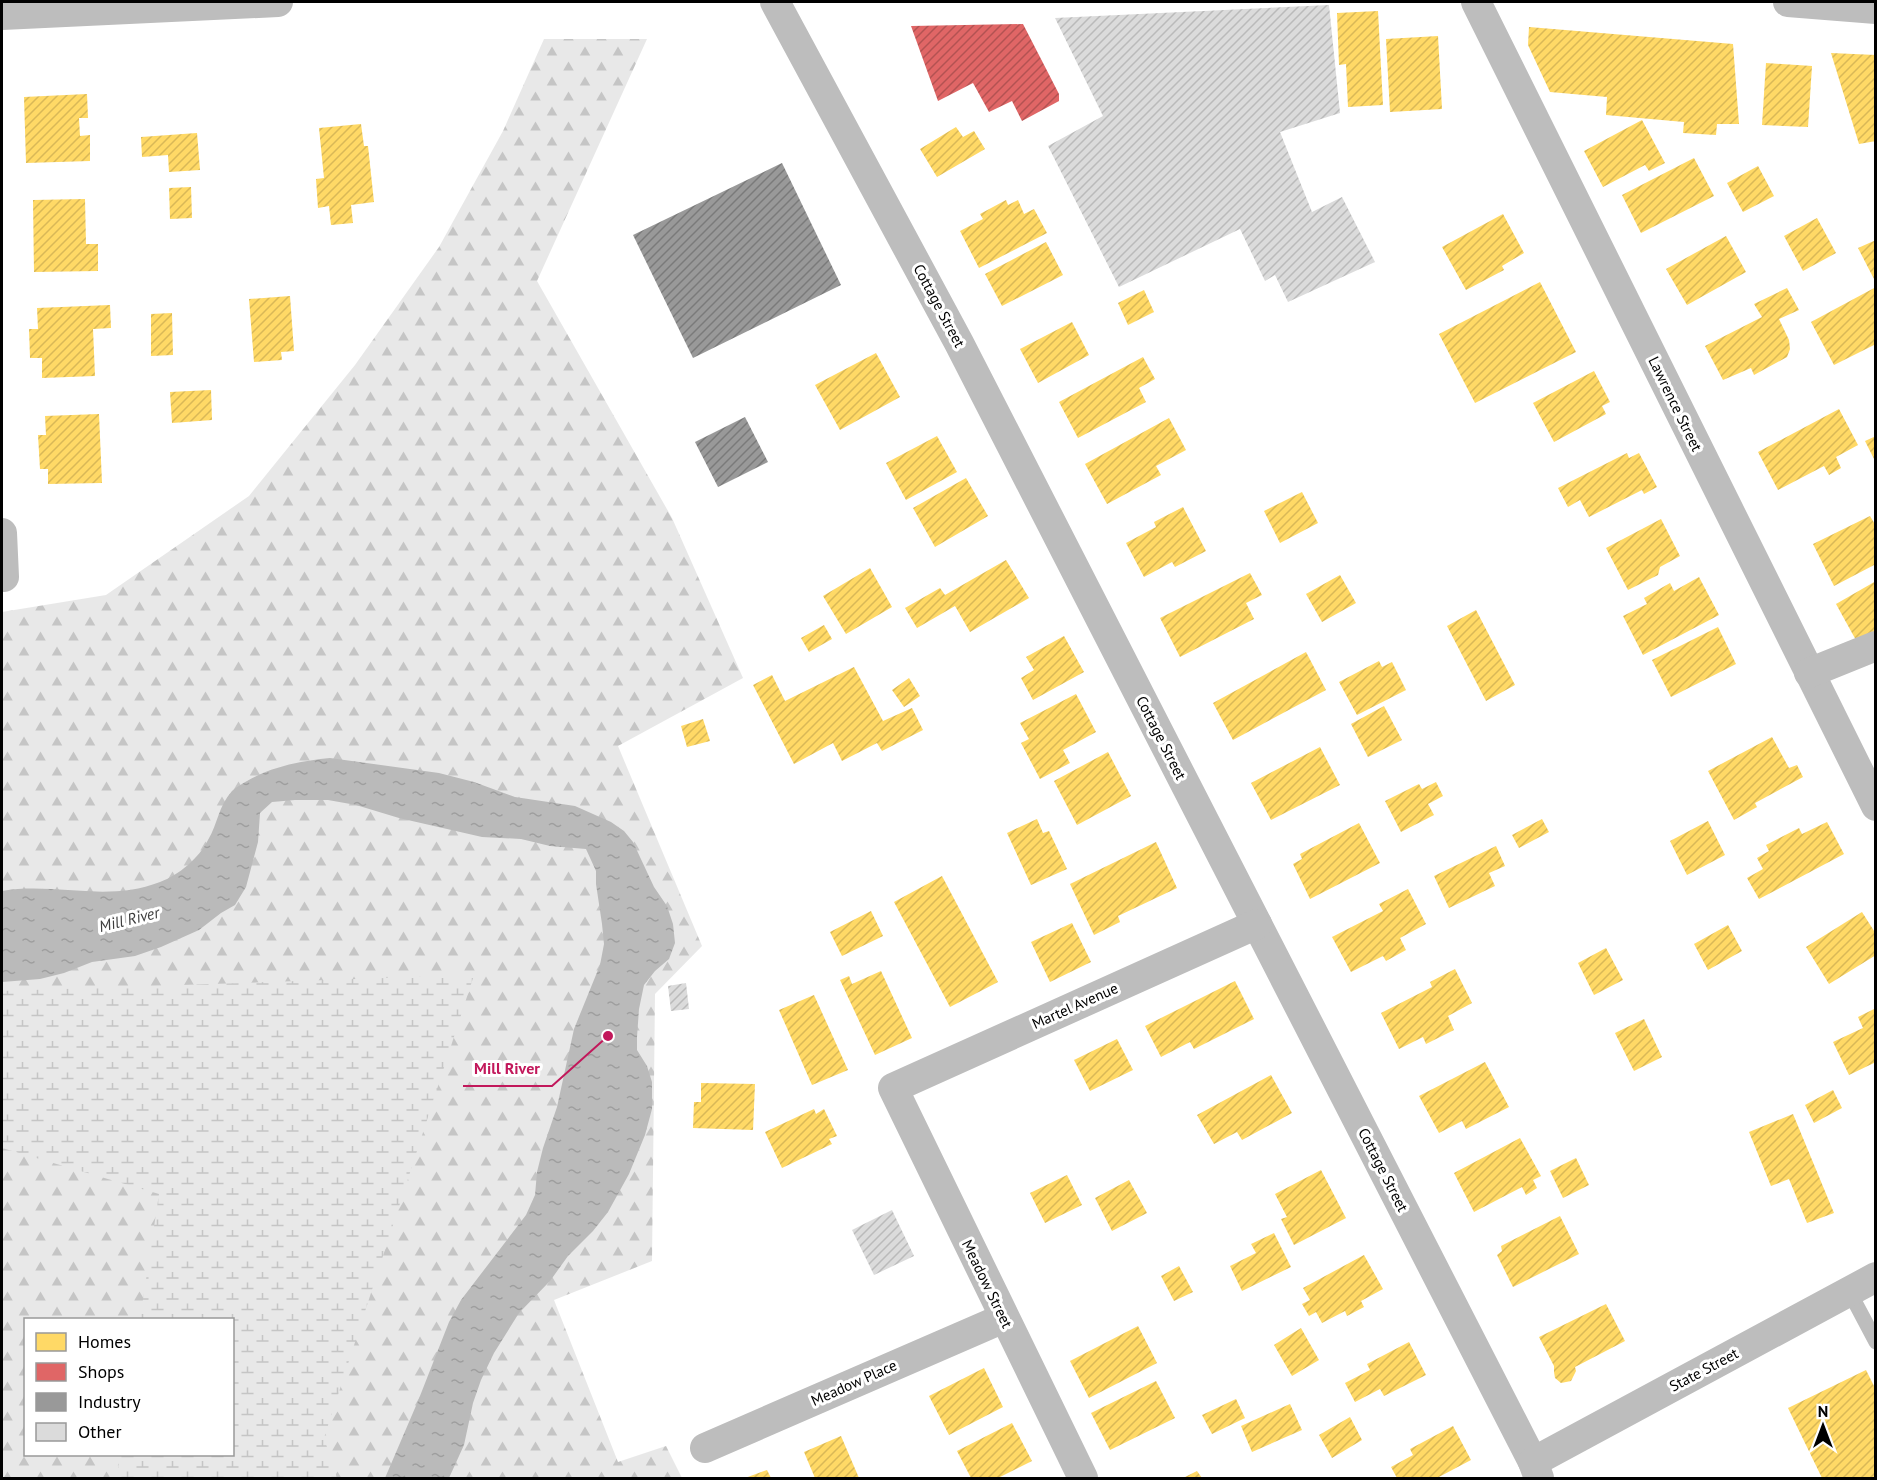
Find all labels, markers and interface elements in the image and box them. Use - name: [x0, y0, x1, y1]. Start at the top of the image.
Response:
- street label: Cottage Street: [910, 261, 969, 351]
- street label: Lawrence Street: [1644, 353, 1707, 454]
- street label: Cottage Street: [1132, 693, 1191, 783]
- water label: Mill River: [97, 901, 163, 936]
- street label: Martel Avenue: [1029, 978, 1121, 1033]
- callout: Mill River: [463, 1052, 552, 1086]
- text: Mill River: [474, 1058, 540, 1078]
- street label: Cottage Street: [1354, 1125, 1413, 1215]
- street label: Meadow Street: [958, 1237, 1017, 1331]
- legend: [24, 1318, 234, 1456]
- text: Homes: [78, 1330, 131, 1353]
- street label: State Street: [1666, 1343, 1741, 1396]
- street label: Meadow Place: [808, 1355, 900, 1410]
- text: Shops: [78, 1360, 124, 1383]
- text: Industry: [78, 1390, 141, 1413]
- north arrow: [1793, 1396, 1853, 1456]
- text: N: [1818, 1401, 1828, 1421]
- text: Other: [78, 1420, 122, 1443]

